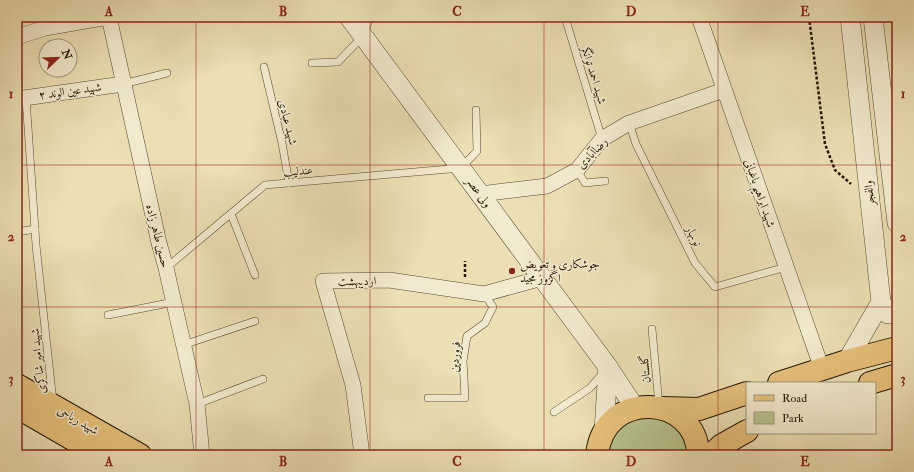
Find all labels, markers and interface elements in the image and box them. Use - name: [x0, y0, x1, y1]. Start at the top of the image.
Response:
- text: A: [104, 4, 114, 20]
- text: B: [279, 4, 287, 20]
- text: C: [452, 4, 462, 20]
- text: D: [626, 4, 637, 20]
- text: E: [800, 4, 810, 20]
- north arrow: [38, 38, 78, 78]
- street label: شهید احمد توانگر: [577, 43, 609, 106]
- text: N: [58, 46, 75, 62]
- street label: شهید عین الوند ۲: [38, 80, 102, 103]
- text: 1: [9, 86, 14, 102]
- text: 1: [901, 86, 906, 102]
- street label: شهید عبادی: [275, 98, 300, 147]
- street label: رضاآبادی: [573, 134, 611, 172]
- street label: شهید ابراهیم باغبانی: [737, 157, 778, 231]
- street label: عندلیب: [282, 163, 314, 180]
- street label: ولی عصر: [461, 172, 495, 211]
- street label: والفجر: [861, 179, 878, 208]
- street label: حسین طاهر زاده: [142, 203, 173, 270]
- street label: نوبهار: [682, 222, 705, 249]
- text: 2: [8, 229, 15, 245]
- text: 2: [900, 229, 907, 245]
- place label: جوشکاری و تعویض اگزوز مجید: [520, 257, 600, 286]
- marker: جوشکاری و تعویض اگزوز مجید: [507, 266, 517, 276]
- street label: اردیبهشت: [338, 274, 377, 289]
- street label: شهید امیر شاکری: [28, 327, 49, 395]
- street label: فروردین: [447, 341, 464, 373]
- street label: گلستان: [636, 354, 654, 384]
- text: 3: [9, 371, 14, 387]
- text: 3: [901, 371, 906, 387]
- legend: [746, 382, 876, 434]
- text: Road: [782, 391, 807, 406]
- street label: شهید ریاحی: [54, 403, 101, 438]
- text: Park: [782, 411, 804, 426]
- text: A: [104, 454, 114, 470]
- text: B: [279, 454, 287, 470]
- text: C: [452, 454, 462, 470]
- text: D: [626, 454, 637, 470]
- text: E: [800, 454, 810, 470]

